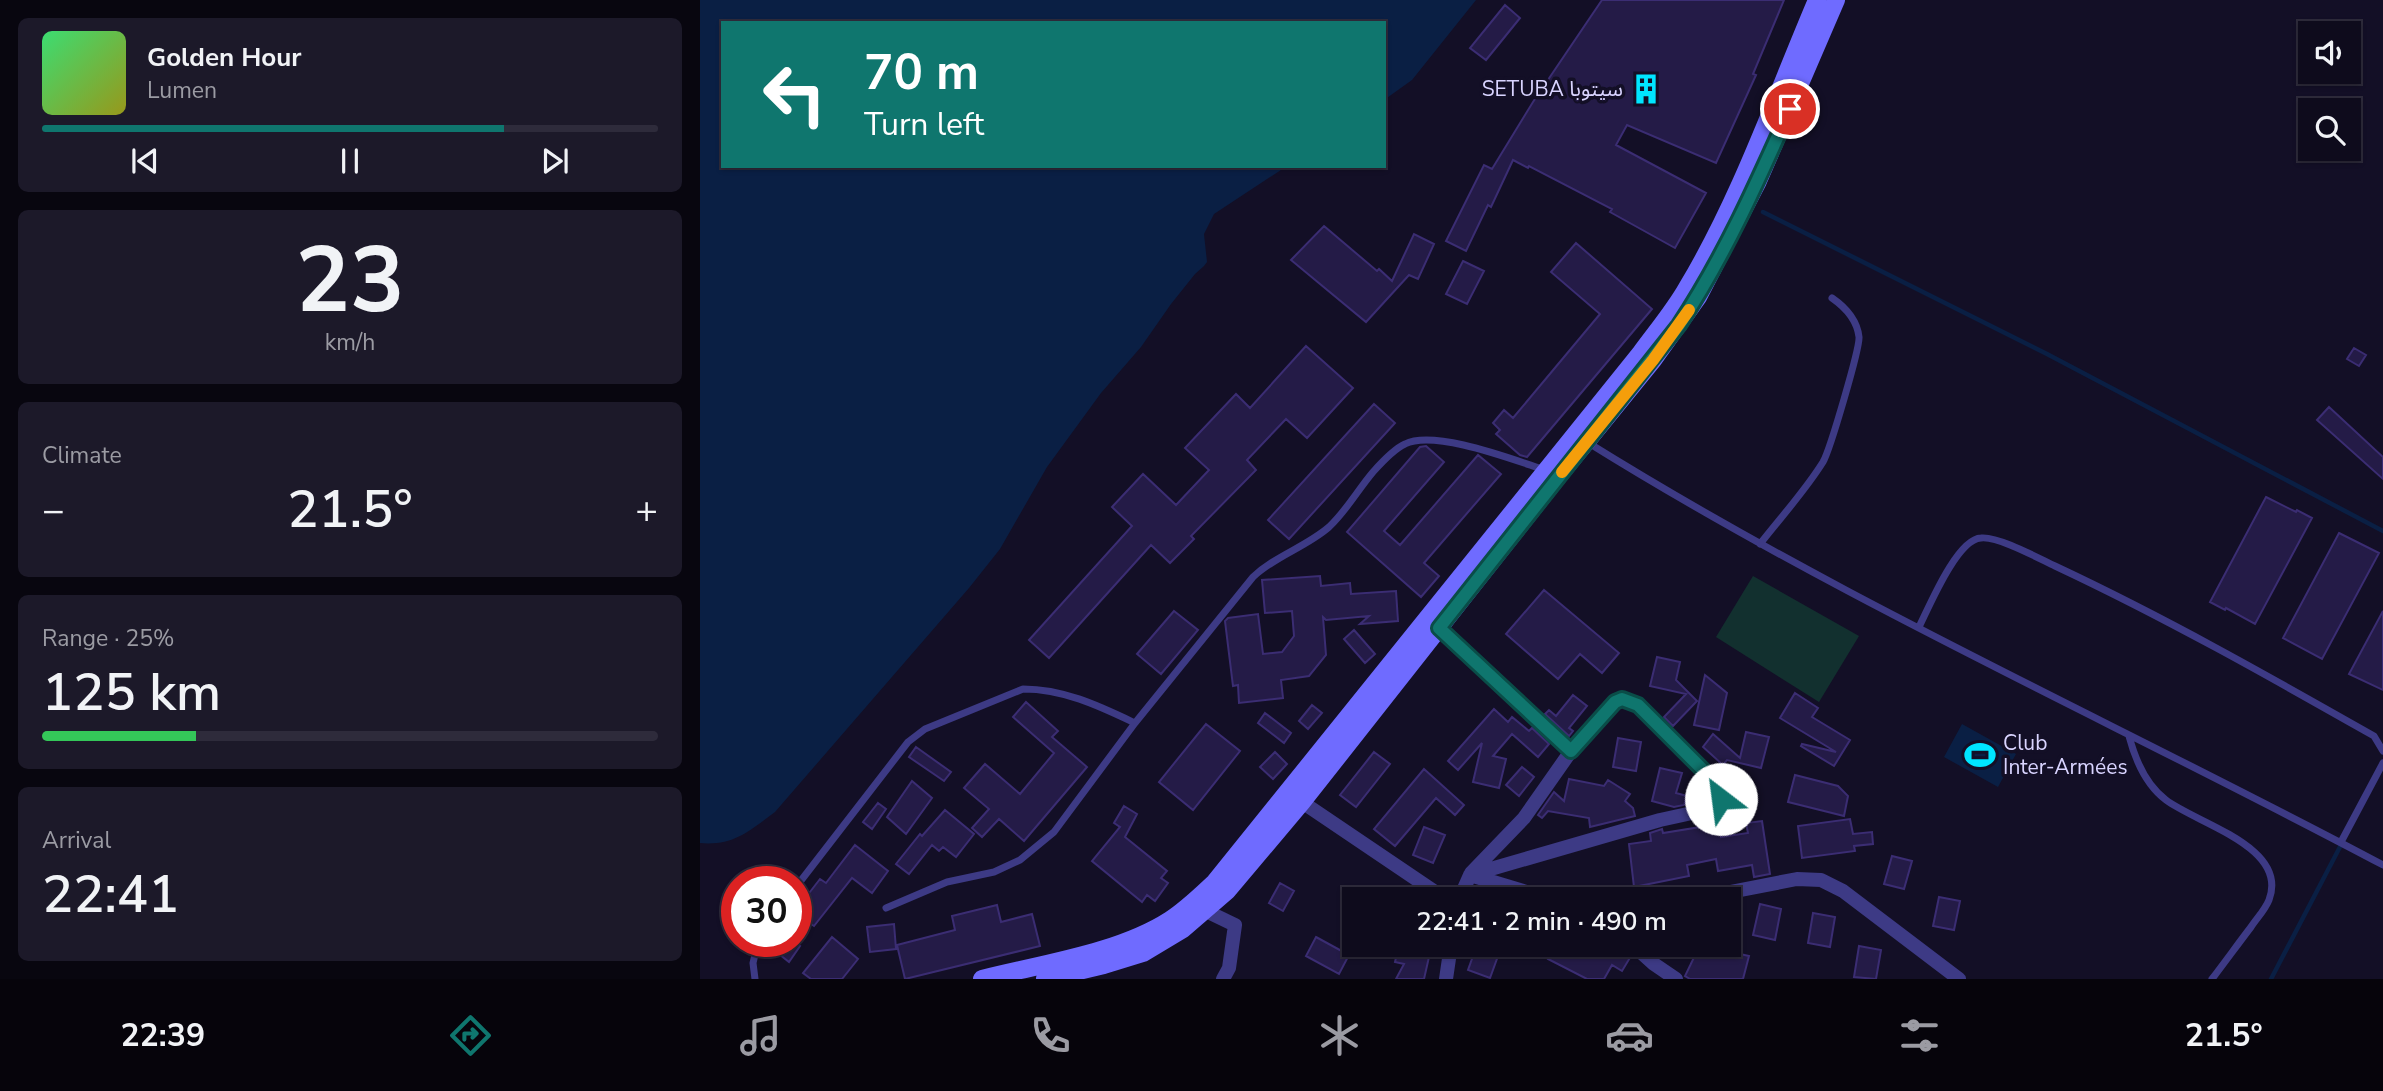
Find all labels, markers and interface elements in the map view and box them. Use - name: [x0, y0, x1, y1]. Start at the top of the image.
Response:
- map controls: [2298, 21, 2361, 161]
- button: sound: [2298, 21, 2361, 84]
- text: 70 m: [864, 39, 979, 106]
- text: Golden Hour: [147, 40, 302, 75]
- icon: left: [749, 49, 840, 140]
- building icon: SETUBA سيتوبا: [1629, 72, 1663, 106]
- text: Lumen: [147, 75, 217, 106]
- place label: SETUBA سيتوبا: [1482, 75, 1623, 103]
- pin: [1760, 79, 1820, 139]
- icon: arrive: [1771, 90, 1809, 128]
- button: search: [2298, 98, 2361, 161]
- text: Turn left: [864, 103, 984, 146]
- icon: previous: [126, 142, 164, 180]
- icon: pause: [331, 142, 369, 180]
- icon: next: [536, 142, 574, 180]
- text: 23: [295, 219, 405, 343]
- text: km/h: [325, 327, 375, 358]
- text: Climate: [42, 440, 122, 471]
- text: 21.5°: [287, 474, 413, 545]
- text: −: [42, 485, 65, 536]
- text: +: [635, 485, 658, 536]
- text: Range · 25%: [42, 623, 174, 654]
- text: 125 km: [42, 657, 221, 728]
- place label: Club Inter-Armées: [2003, 729, 2128, 781]
- sports icon: Club Inter-Armées: [1963, 738, 1997, 772]
- position arrow: [1684, 762, 1758, 836]
- text: Arrival: [42, 825, 111, 856]
- text: 22:41: [42, 859, 179, 930]
- speed limit sign: 30: [721, 866, 812, 957]
- text: 22:41 · 2 min · 490 m: [1416, 904, 1667, 939]
- icon: directions: [446, 1011, 495, 1060]
- icon: music: [736, 1011, 785, 1060]
- icon: phone: [1026, 1011, 1075, 1060]
- icon: climate: [1315, 1011, 1364, 1060]
- icon: car: [1605, 1011, 1654, 1060]
- icon: filters: [1895, 1011, 1944, 1060]
- text: 22:39: [120, 1014, 205, 1057]
- text: 21.5°: [2185, 1014, 2263, 1057]

